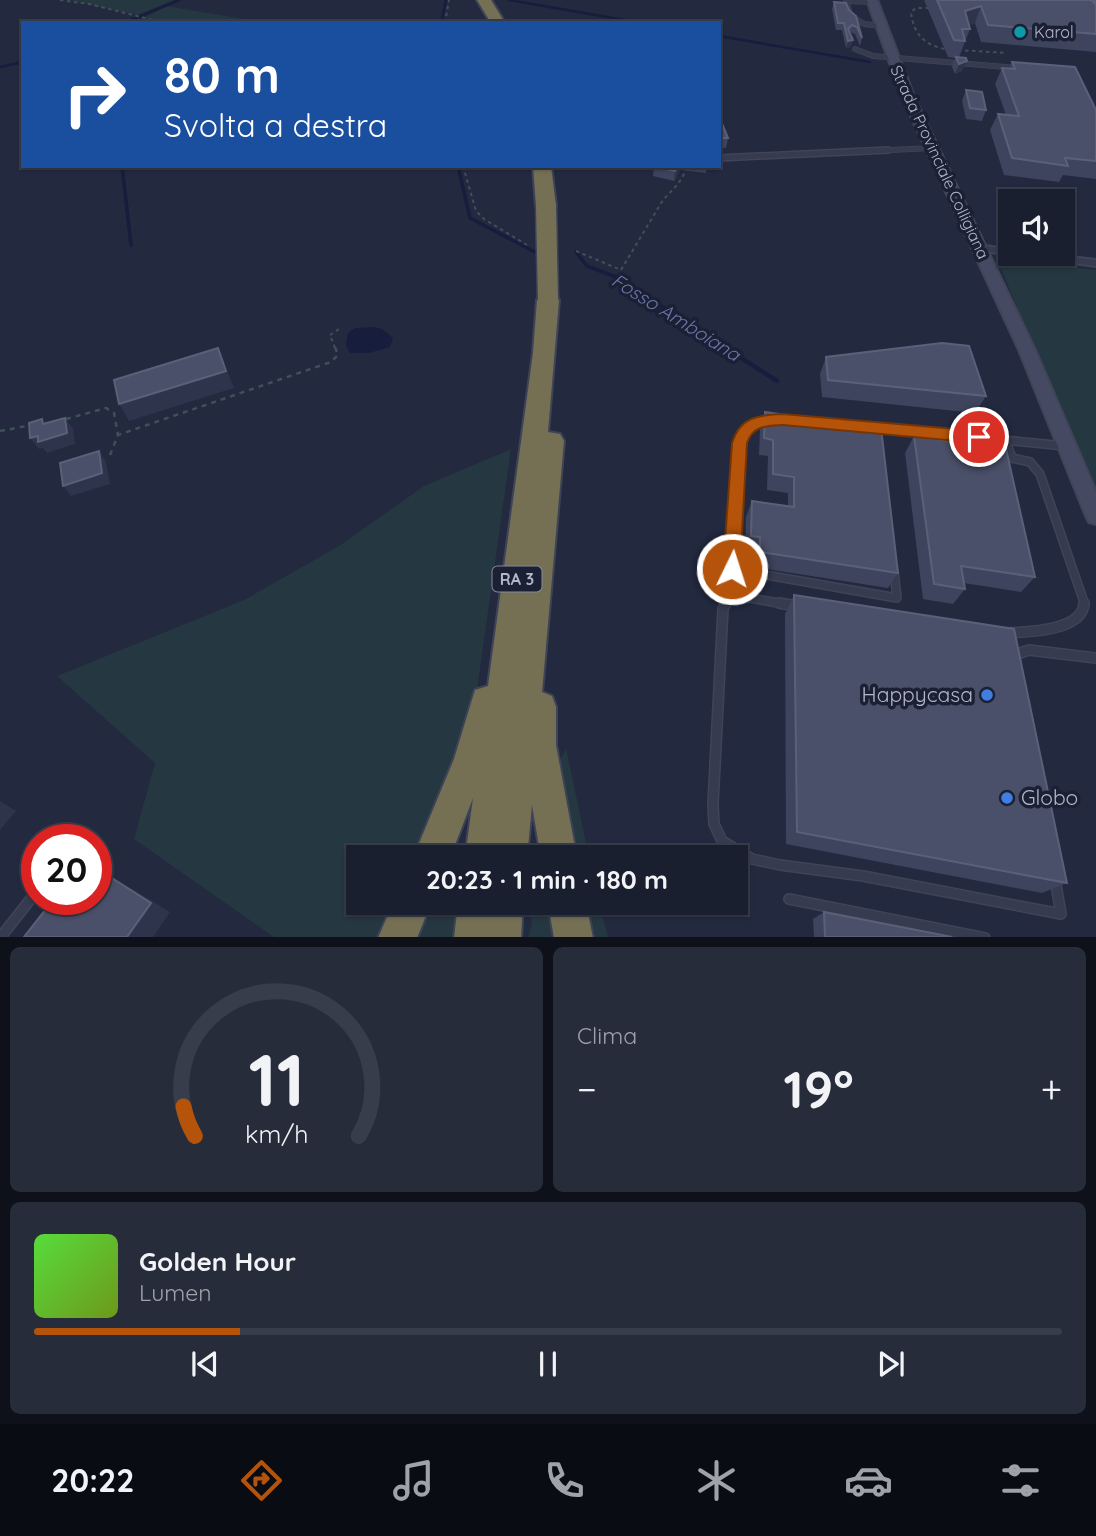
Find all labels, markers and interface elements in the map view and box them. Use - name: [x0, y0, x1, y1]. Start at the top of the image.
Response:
- place label: Karol: [1034, 22, 1074, 42]
- marker: Karol: [1012, 24, 1028, 40]
- text: 80 m: [164, 44, 280, 105]
- icon: right: [49, 49, 140, 140]
- street label: Strada Provinciale Colligiana: [886, 62, 994, 262]
- text: Svolta a destra: [164, 105, 387, 145]
- map controls: [998, 189, 1075, 266]
- button: sound: [998, 189, 1075, 266]
- water label: Fosso Amboiana: [607, 268, 746, 367]
- pin: [949, 407, 1009, 467]
- icon: arrive: [960, 418, 998, 456]
- position arrow: [695, 532, 769, 606]
- road number: RA 3: [492, 566, 542, 592]
- place label: Happycasa: [862, 681, 973, 707]
- marker: Happycasa: [979, 687, 995, 703]
- place label: Globo: [1021, 784, 1078, 810]
- marker: Globo: [999, 790, 1015, 806]
- speed limit sign: 20: [21, 824, 112, 915]
- text: 20:23 · 1 min · 180 m: [426, 863, 668, 896]
- text: Clima: [577, 1021, 637, 1050]
- text: 11: [248, 1033, 305, 1124]
- text: 19°: [784, 1056, 854, 1121]
- text: −: [577, 1065, 597, 1113]
- text: +: [1041, 1065, 1062, 1113]
- text: km/h: [245, 1117, 308, 1148]
- text: Golden Hour: [139, 1245, 296, 1278]
- text: Lumen: [139, 1278, 212, 1307]
- icon: previous: [186, 1345, 224, 1383]
- icon: pause: [529, 1345, 567, 1383]
- icon: next: [872, 1345, 910, 1383]
- icon: directions: [237, 1456, 286, 1505]
- icon: music: [389, 1456, 438, 1505]
- icon: phone: [540, 1456, 589, 1505]
- icon: climate: [692, 1456, 741, 1505]
- icon: car: [844, 1456, 893, 1505]
- icon: filters: [996, 1456, 1045, 1505]
- text: 20:22: [51, 1460, 134, 1500]

